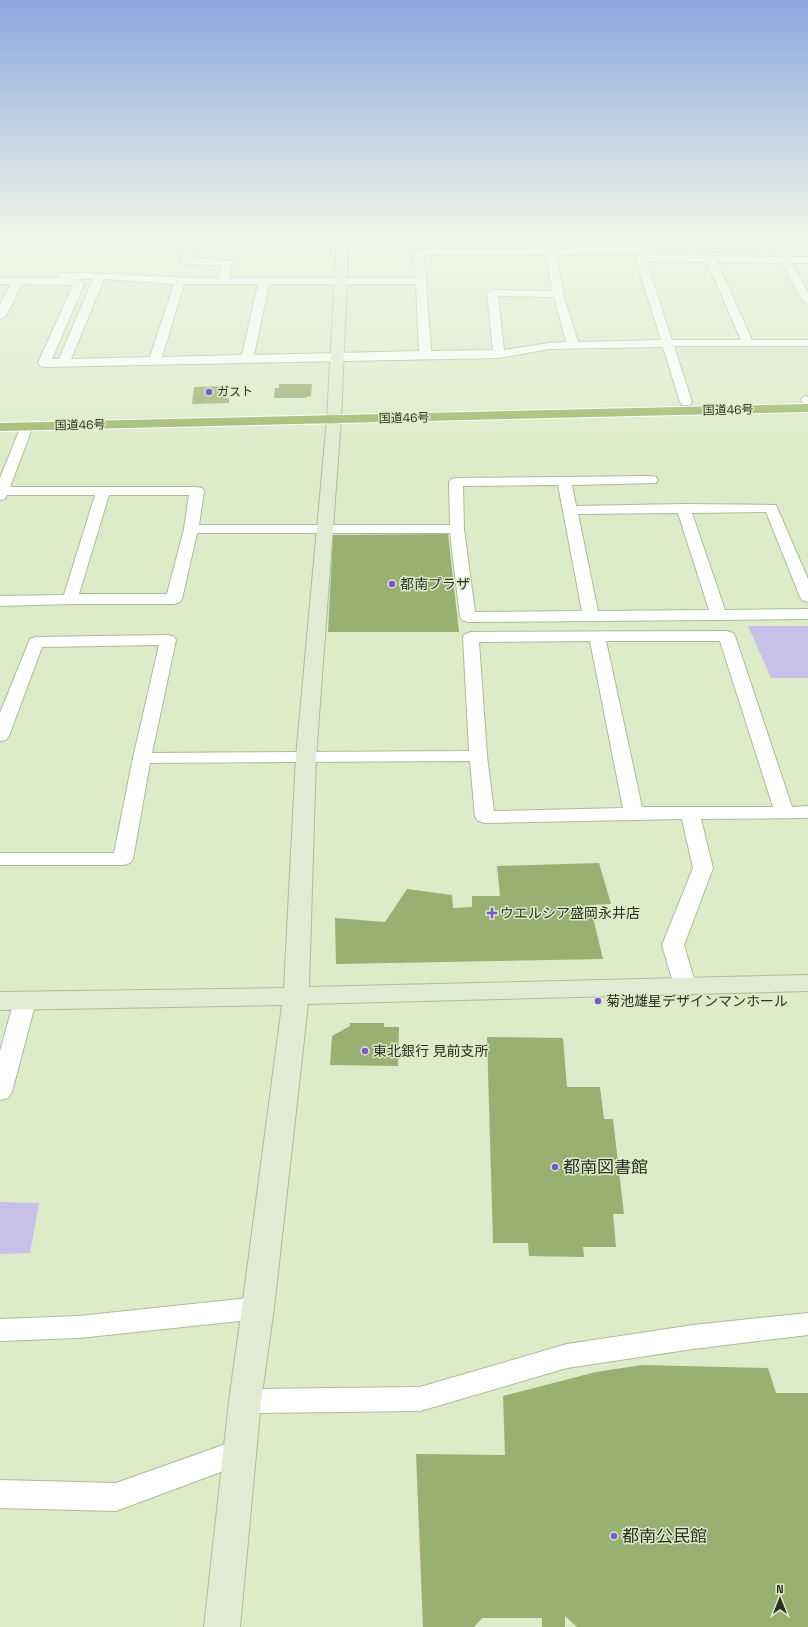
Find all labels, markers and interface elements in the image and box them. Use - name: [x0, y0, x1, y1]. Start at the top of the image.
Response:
- place label: ガスト: [217, 384, 253, 400]
- marker: ガスト: [204, 387, 214, 397]
- street label: 国道46号: [702, 402, 754, 418]
- street label: 国道46号: [378, 410, 430, 426]
- street label: 国道46号: [54, 417, 106, 433]
- place label: 都南プラザ: [400, 575, 470, 593]
- marker: 都南プラザ: [387, 579, 397, 589]
- place label: ウエルシア盛岡永井店: [500, 904, 640, 922]
- marker: ウエルシア盛岡永井店: [487, 908, 497, 918]
- place label: 菊池雄星デザインマンホール: [606, 992, 788, 1010]
- marker: 菊池雄星デザインマンホール: [593, 996, 603, 1006]
- place label: 東北銀行 見前支所: [373, 1042, 489, 1060]
- marker: 東北銀行 見前支所: [360, 1046, 370, 1056]
- place label: 都南図書館: [563, 1156, 648, 1178]
- marker: 都南図書館: [550, 1162, 560, 1172]
- place label: 都南公民館: [622, 1525, 707, 1547]
- marker: 都南公民館: [609, 1531, 619, 1541]
- north arrow: [760, 1579, 800, 1619]
- text: N: [776, 1582, 784, 1596]

